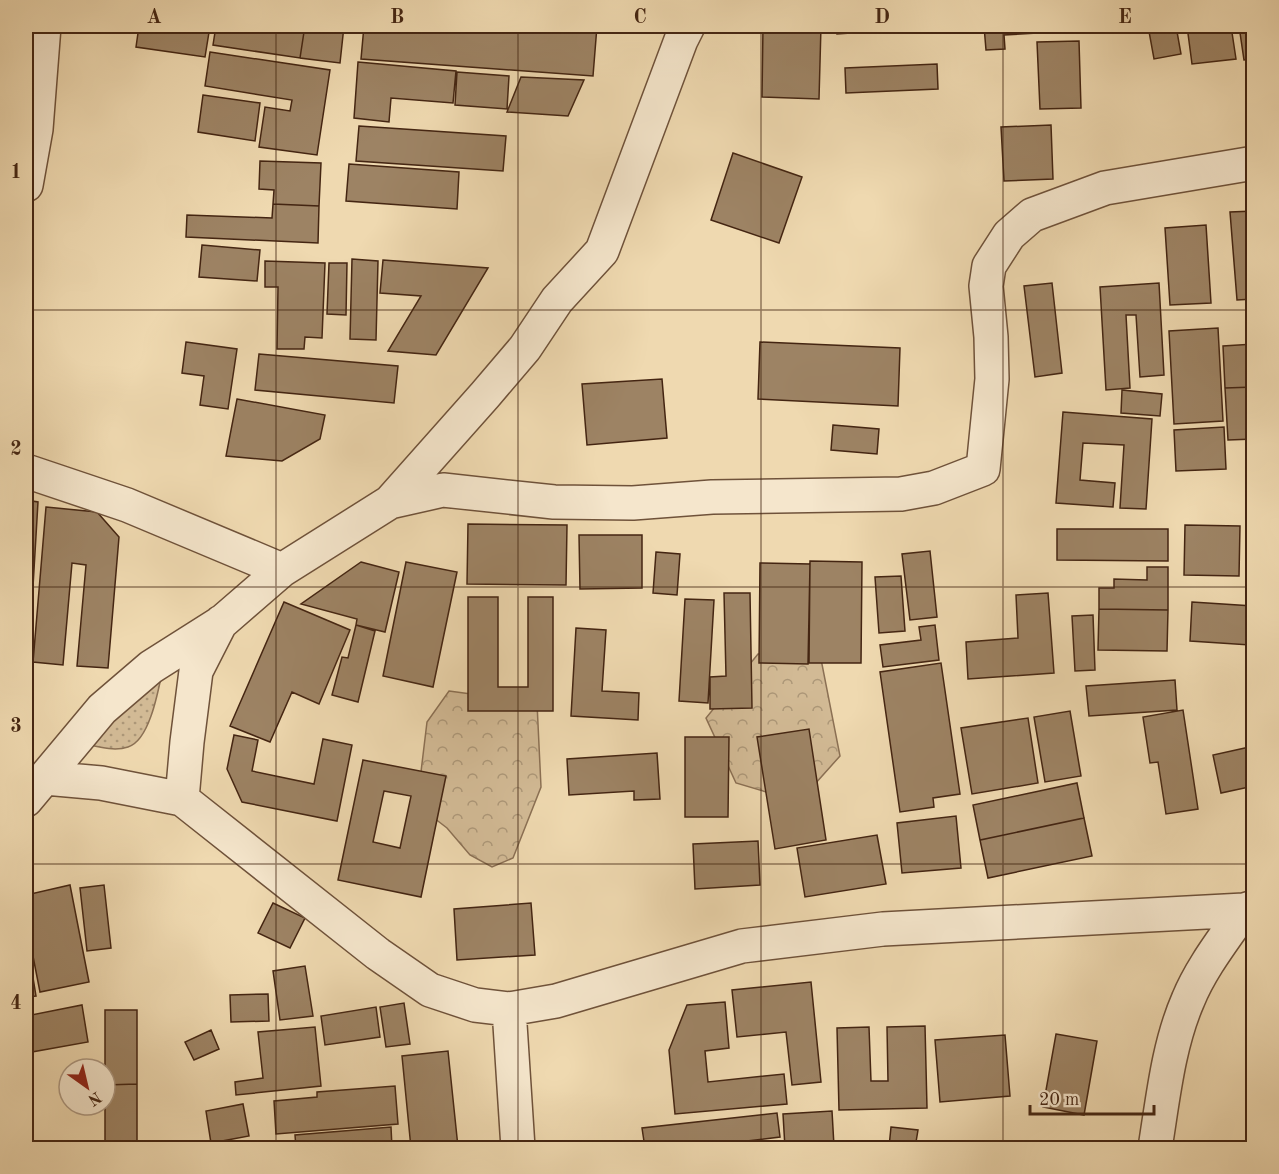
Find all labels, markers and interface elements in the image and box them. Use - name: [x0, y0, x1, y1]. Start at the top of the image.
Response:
- text: A: [146, 8, 162, 28]
- text: B: [390, 8, 404, 28]
- text: C: [633, 8, 647, 28]
- text: D: [874, 8, 890, 28]
- text: E: [1118, 8, 1132, 28]
- text: 1: [10, 163, 22, 183]
- text: 2: [10, 440, 22, 460]
- text: 3: [10, 717, 22, 737]
- text: 4: [10, 994, 22, 1014]
- north arrow: [57, 1057, 117, 1117]
- scale bar: [1030, 1078, 1154, 1116]
- text: N: [84, 1088, 104, 1108]
- text: 20 m: [1039, 1091, 1079, 1109]

